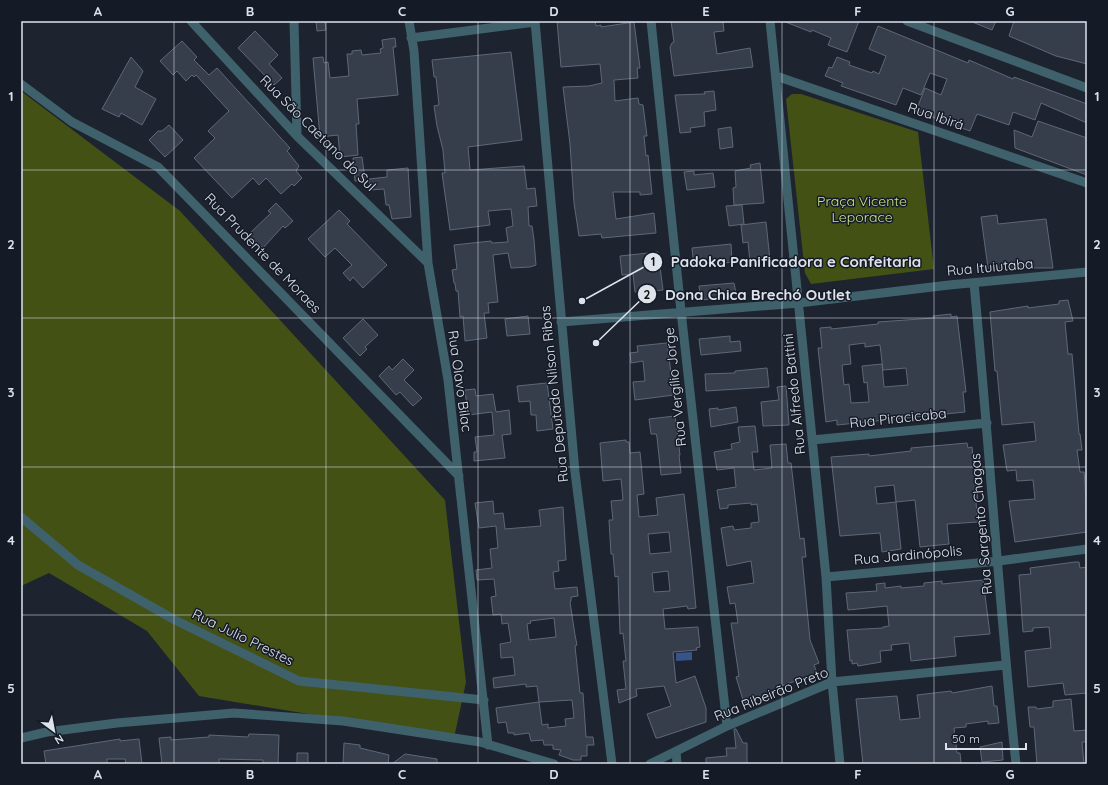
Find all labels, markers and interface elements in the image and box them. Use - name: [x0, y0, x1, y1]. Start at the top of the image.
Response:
- text: A: [94, 3, 103, 19]
- text: B: [246, 3, 254, 19]
- text: C: [398, 3, 406, 19]
- text: D: [549, 3, 559, 19]
- text: E: [702, 3, 710, 19]
- text: F: [854, 3, 862, 19]
- text: G: [1005, 3, 1015, 19]
- street label: Rua São Caetano do Sul: [256, 71, 380, 195]
- text: 1: [8, 88, 14, 104]
- text: 1: [1094, 88, 1100, 104]
- street label: Rua Ibirá: [906, 98, 966, 134]
- street label: Rua Prudente de Moraes: [201, 189, 325, 317]
- park label: Praça Vicente Leporace: [817, 192, 907, 226]
- text: 2: [7, 236, 15, 252]
- text: 2: [1093, 236, 1101, 252]
- callout: Padoka Panificadora e Confeitaria: [643, 248, 929, 275]
- text: Padoka Panificadora e Confeitaria: [671, 252, 921, 271]
- text: 1: [651, 254, 655, 269]
- street label: Rua Ituiutaba: [946, 254, 1034, 280]
- callout: Dona Chica Brechó Outlet: [637, 281, 859, 308]
- text: Dona Chica Brechó Outlet: [665, 285, 851, 304]
- text: 2: [644, 287, 651, 302]
- street label: Rua Deputado Nilson Ribas: [536, 305, 572, 483]
- street label: Rua Vergílio Jorge: [660, 326, 690, 448]
- street label: Rua Olavo Bilac: [444, 329, 476, 433]
- street label: Rua Alfredo Battini: [779, 333, 809, 455]
- text: 3: [8, 384, 15, 400]
- text: 3: [1094, 384, 1101, 400]
- street label: Rua Piracicaba: [849, 404, 947, 432]
- street label: Rua Sargento Chagas: [966, 453, 996, 595]
- text: 4: [7, 532, 15, 548]
- text: 4: [1093, 532, 1101, 548]
- street label: Rua Jardinópolis: [853, 541, 963, 569]
- street label: Rua Julio Prestes: [189, 605, 297, 669]
- street label: Rua Ribeirão Preto: [711, 663, 831, 725]
- text: 5: [7, 680, 15, 696]
- text: 5: [1093, 680, 1101, 696]
- north arrow: [34, 711, 74, 751]
- scale bar: [946, 725, 1026, 751]
- text: N: [52, 731, 66, 748]
- text: 50 m: [952, 731, 980, 746]
- text: A: [94, 766, 103, 782]
- text: B: [246, 766, 254, 782]
- text: C: [398, 766, 406, 782]
- text: D: [549, 766, 559, 782]
- text: E: [702, 766, 710, 782]
- text: F: [854, 766, 862, 782]
- text: G: [1005, 766, 1015, 782]

